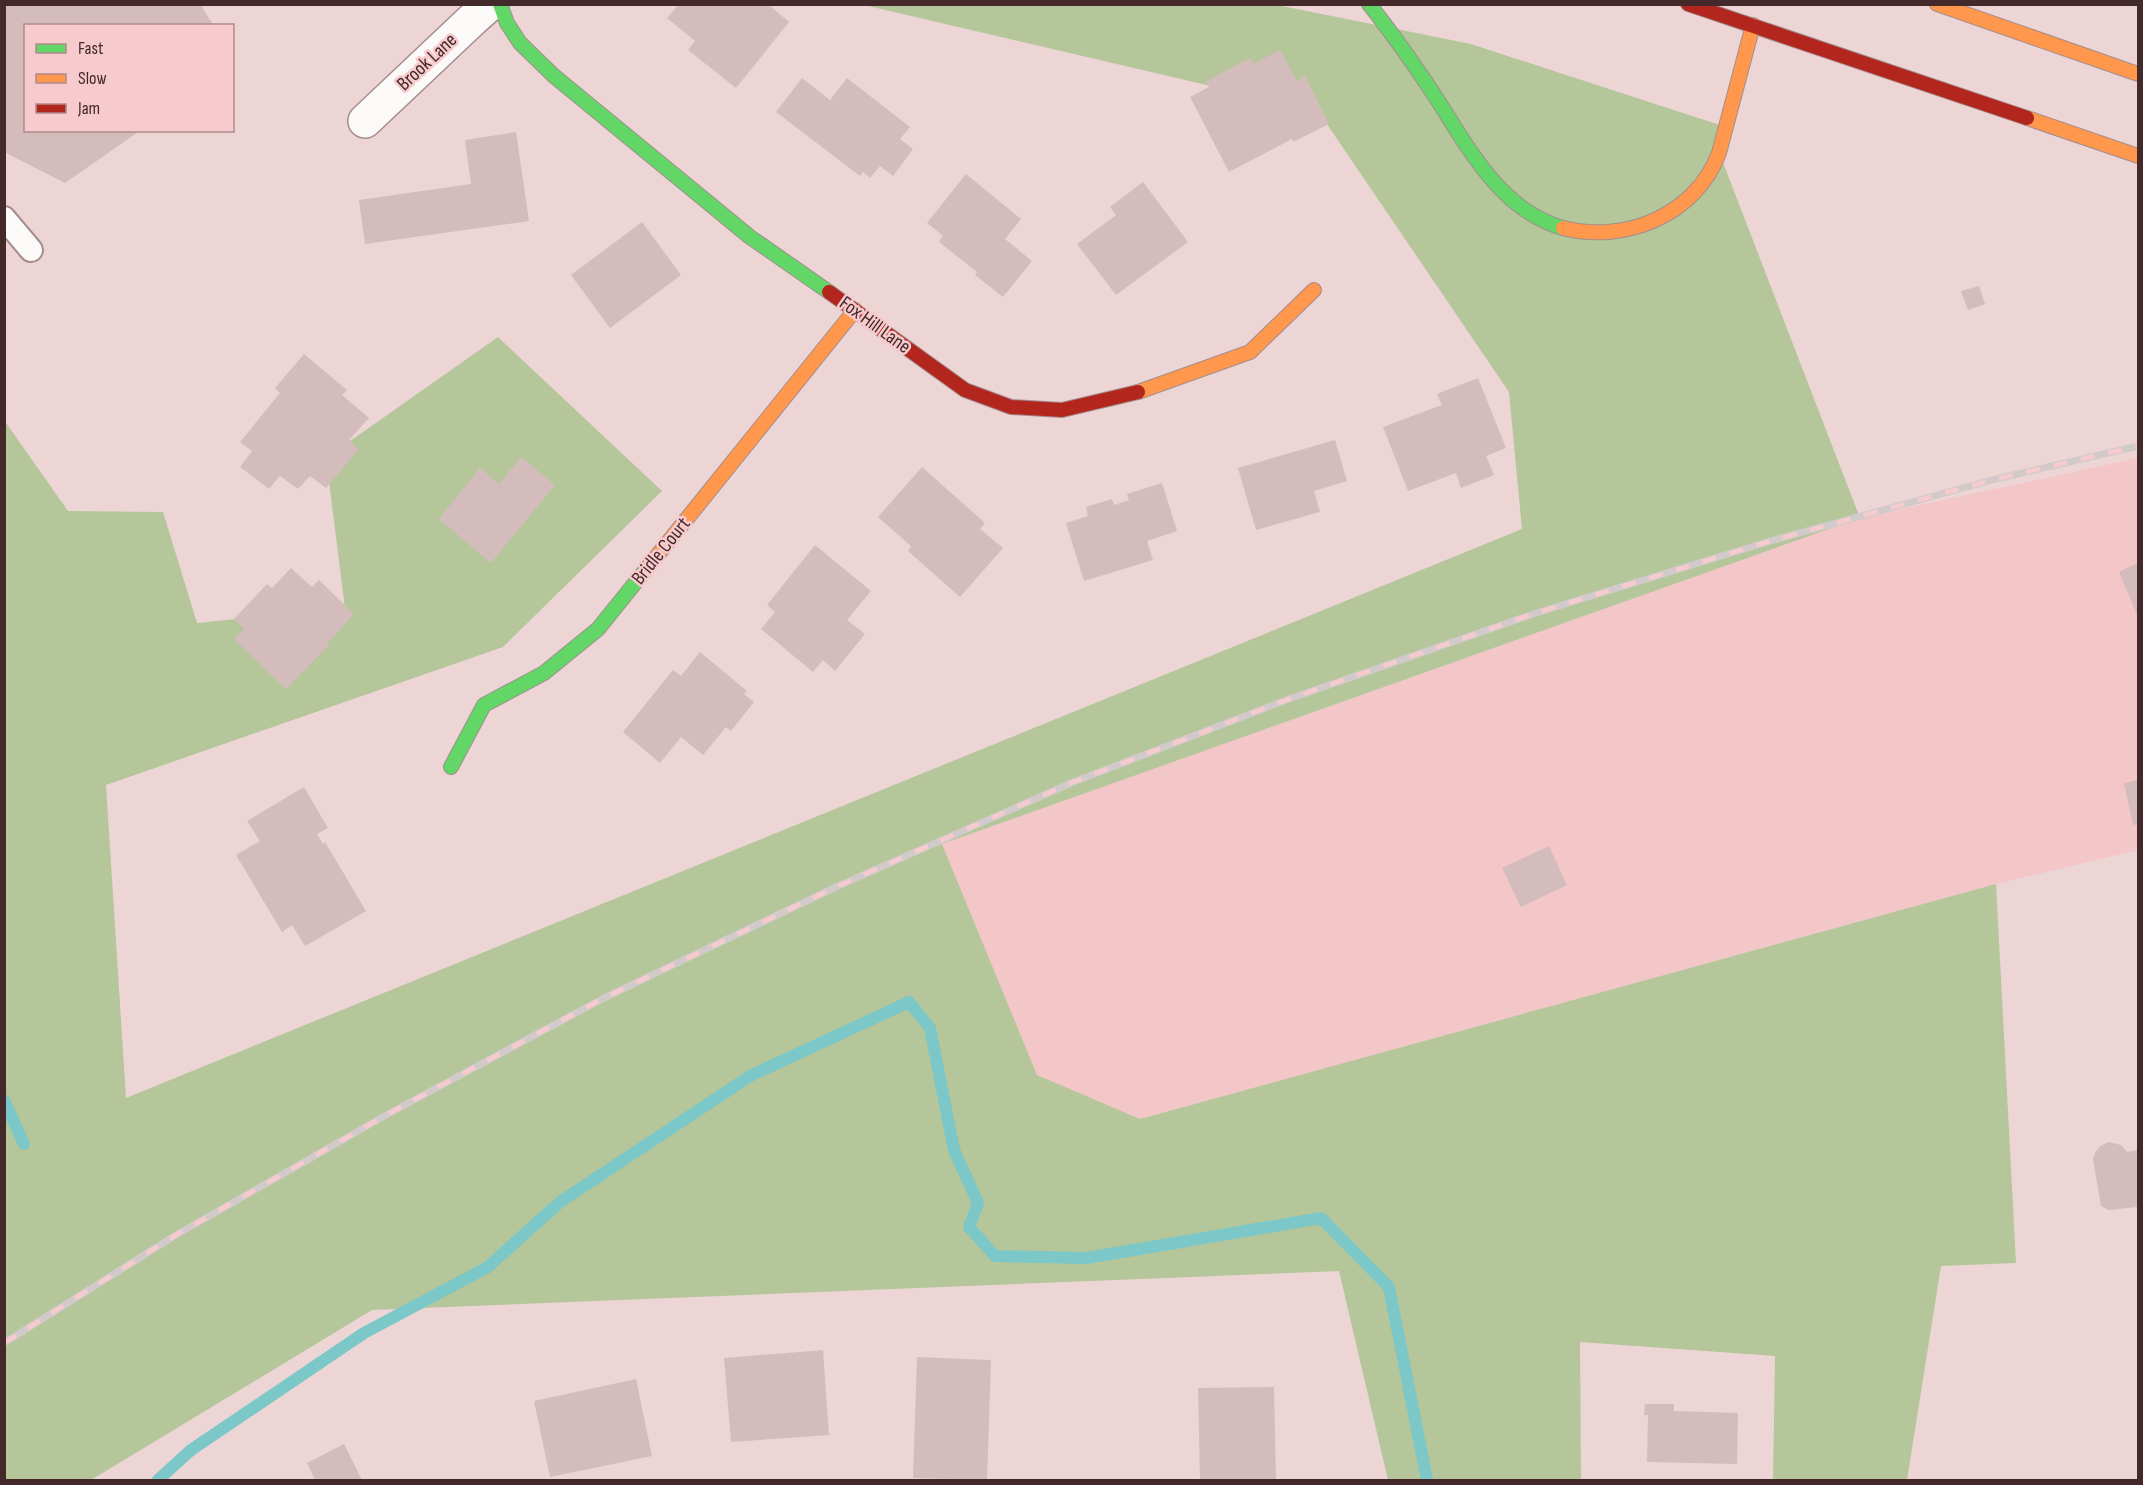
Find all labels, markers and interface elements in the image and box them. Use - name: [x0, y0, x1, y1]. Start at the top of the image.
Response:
- legend: [24, 24, 234, 132]
- street label: Brook Lane: [392, 28, 462, 96]
- text: Fast: [78, 38, 104, 59]
- text: Slow: [78, 68, 107, 89]
- text: Jam: [77, 98, 100, 119]
- street label: Fox Hill Lane: [835, 291, 915, 359]
- street label: Bridle Court: [627, 512, 695, 590]

